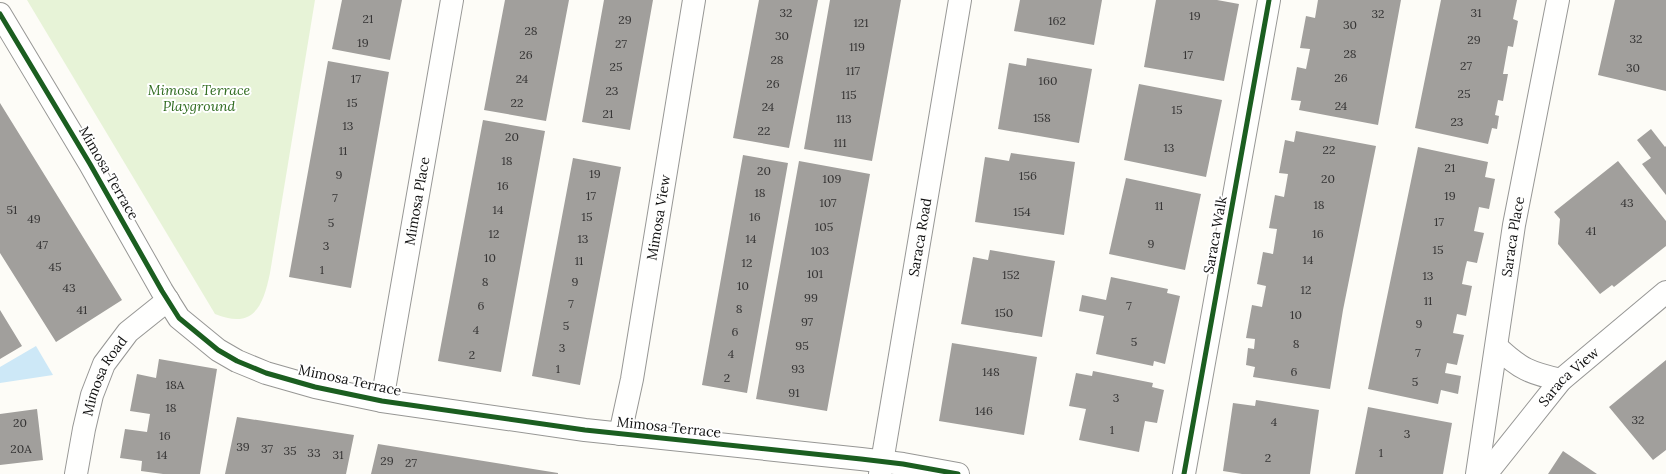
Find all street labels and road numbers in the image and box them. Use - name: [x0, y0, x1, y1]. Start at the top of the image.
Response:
- street label: Mimosa Terrace: [75, 123, 143, 223]
- street label: Mimosa Place: [400, 155, 434, 247]
- street label: Mimosa View: [643, 172, 674, 262]
- street label: Saraca Walk: [1199, 194, 1231, 275]
- street label: Saraca Place: [1497, 195, 1528, 278]
- street label: Saraca Road: [904, 197, 935, 278]
- street label: Mimosa Road: [78, 332, 131, 418]
- street label: Saraca View: [1534, 342, 1603, 410]
- street label: Mimosa Terrace: [297, 360, 404, 400]
- street label: Mimosa Terrace: [616, 413, 723, 441]

